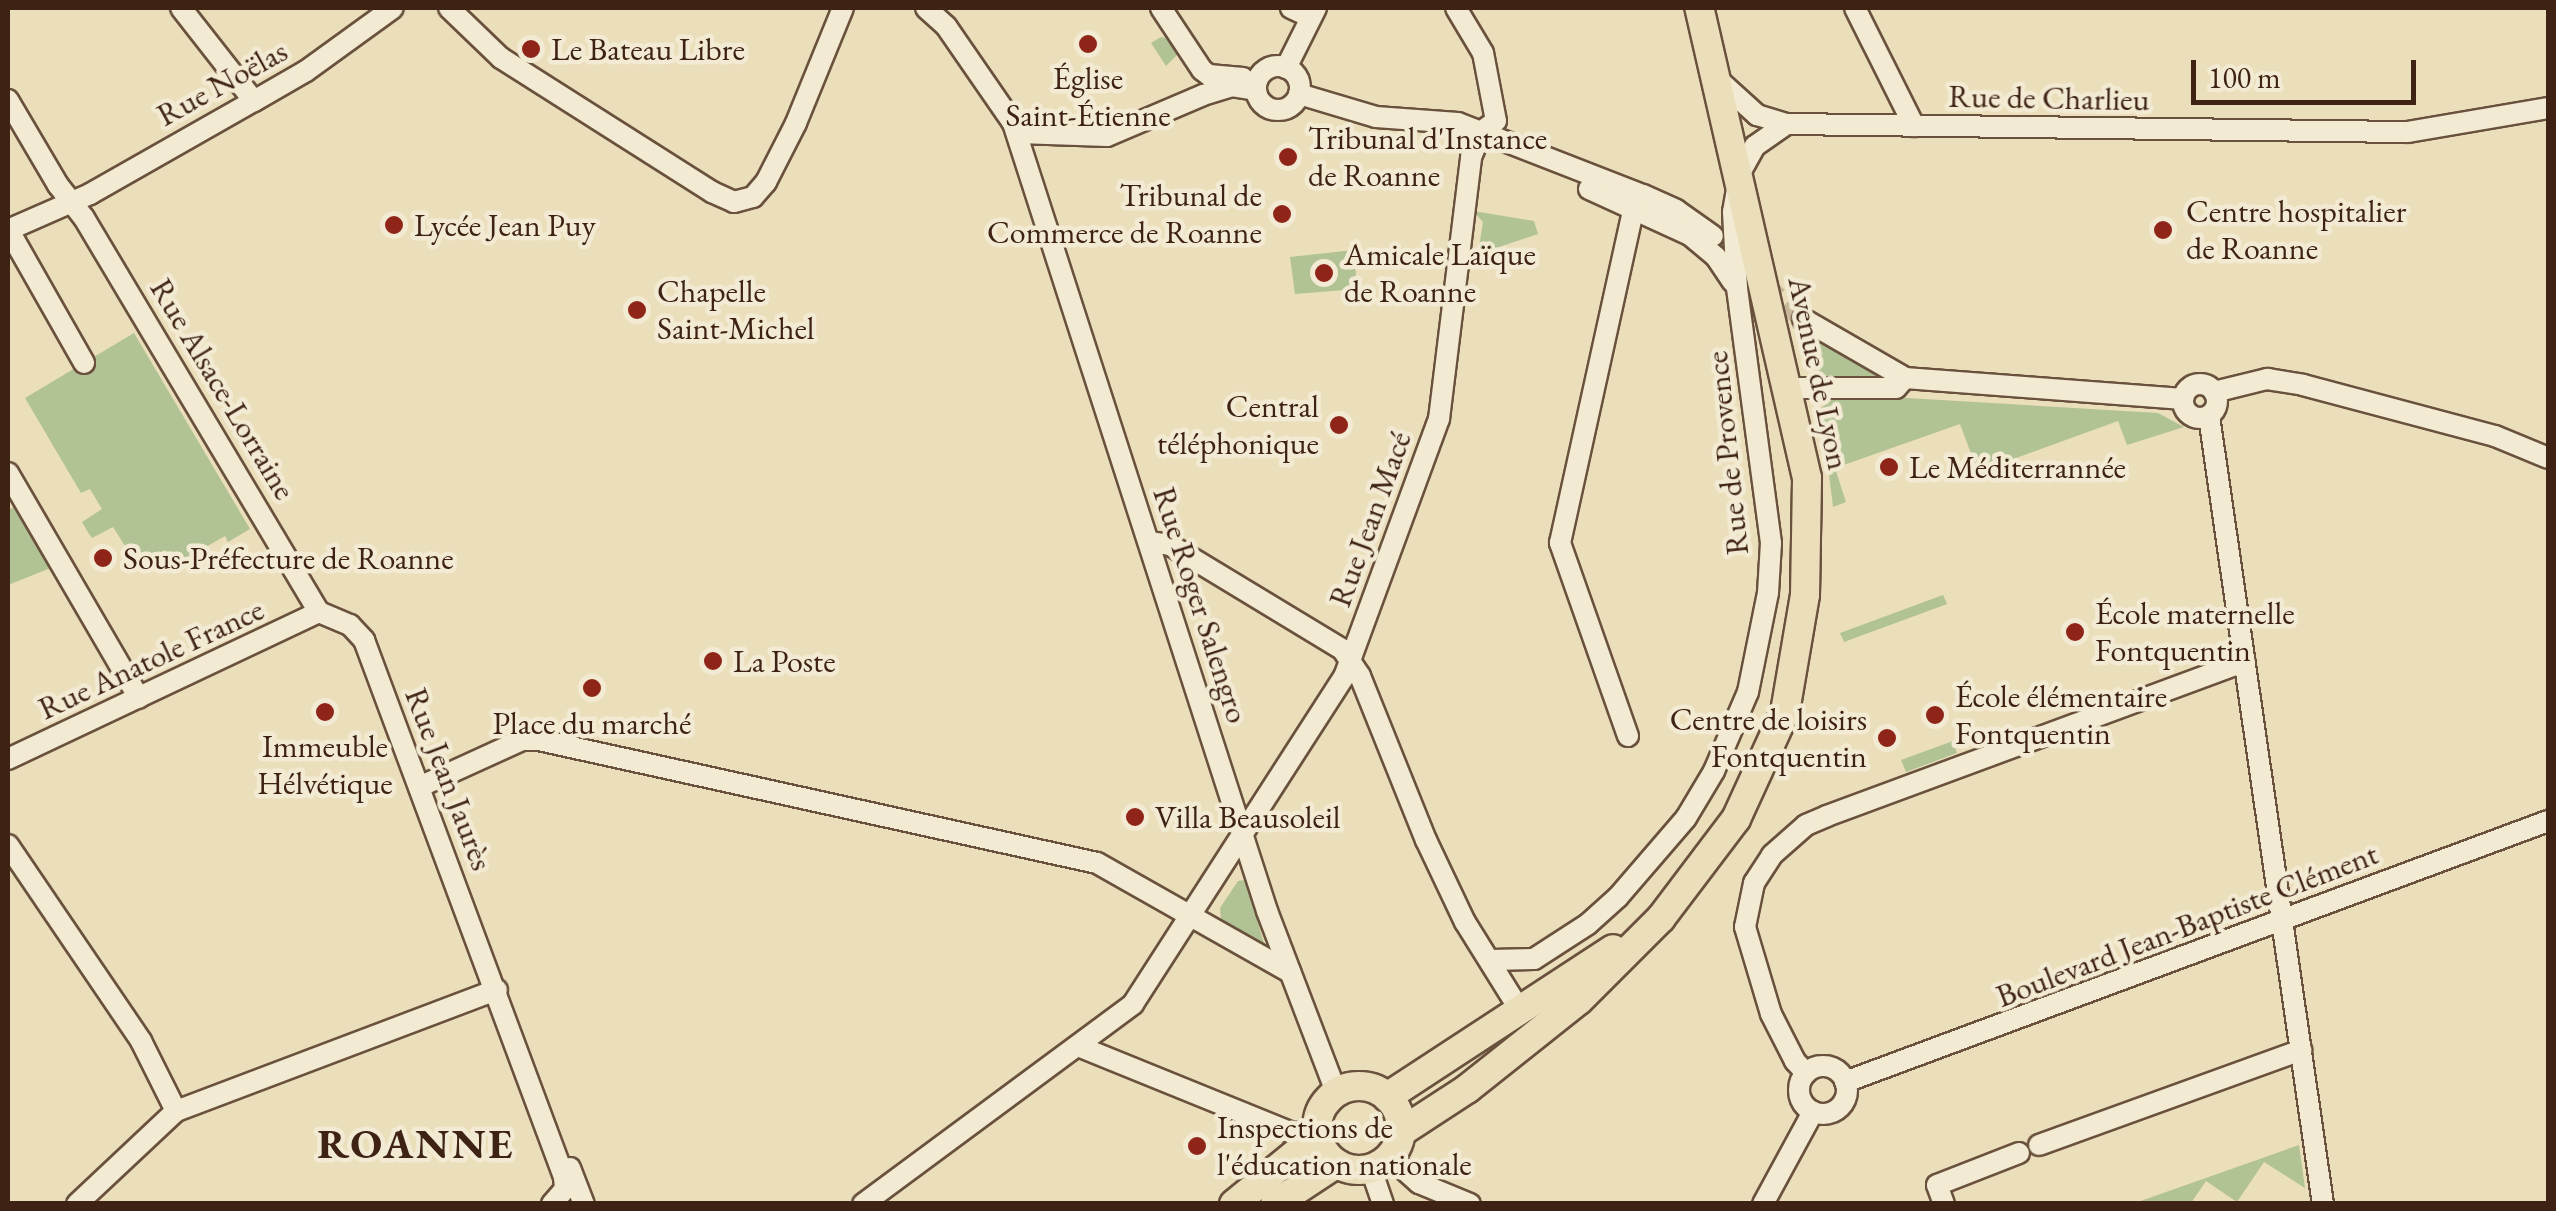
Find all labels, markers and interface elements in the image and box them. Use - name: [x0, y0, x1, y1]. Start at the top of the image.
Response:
- place label: Le Bateau Libre: [551, 30, 745, 68]
- street label: Rue Noëlas: [150, 32, 294, 134]
- marker: Église Saint-Étienne: [1077, 33, 1099, 55]
- marker: Le Bateau Libre: [520, 38, 542, 60]
- scale bar: [2196, 40, 2421, 102]
- text: 100 m: [2208, 58, 2281, 97]
- place label: Église Saint-Étienne: [1005, 60, 1171, 135]
- street label: Rue de Charlieu: [1948, 77, 2150, 119]
- place label: Tribunal d'Instance de Roanne: [1308, 120, 1547, 195]
- marker: Tribunal d'Instance de Roanne: [1277, 146, 1299, 168]
- place label: Tribunal de Commerce de Roanne: [987, 177, 1262, 252]
- place label: Centre hospitalier de Roanne: [2186, 193, 2406, 268]
- marker: Tribunal de Commerce de Roanne: [1271, 203, 1293, 225]
- place label: Lycée Jean Puy: [414, 206, 596, 244]
- marker: Lycée Jean Puy: [383, 214, 405, 236]
- marker: Centre hospitalier de Roanne: [2150, 217, 2176, 243]
- place label: Amicale Laïque de Roanne: [1344, 236, 1536, 311]
- marker: Amicale Laïque de Roanne: [1313, 262, 1335, 284]
- street label: Rue Alsace-Lorraine: [142, 272, 304, 506]
- place label: Chapelle Saint-Michel: [657, 273, 815, 348]
- street label: Avenue de Lyon: [1780, 273, 1858, 473]
- marker: Chapelle Saint-Michel: [626, 299, 648, 321]
- street label: Rue de Provence: [1697, 349, 1757, 557]
- place label: Central téléphonique: [1157, 388, 1319, 463]
- marker: Central téléphonique: [1328, 414, 1350, 436]
- street label: Rue Jean Macé: [1321, 426, 1419, 612]
- place label: Le Méditerrannée: [1909, 448, 2126, 486]
- marker: Le Méditerrannée: [1878, 456, 1900, 478]
- street label: Rue Roger Salengro: [1145, 482, 1257, 728]
- place label: Sous-Préfecture de Roanne: [123, 539, 454, 577]
- marker: Sous-Préfecture de Roanne: [92, 547, 114, 569]
- street label: Rue Anatole France: [32, 590, 270, 728]
- place label: École maternelle Fontquentin: [2095, 595, 2295, 670]
- marker: École maternelle Fontquentin: [2064, 621, 2086, 643]
- place label: La Poste: [733, 642, 836, 680]
- marker: La Poste: [702, 650, 724, 672]
- marker: Place du marché: [581, 677, 603, 699]
- place label: École élémentaire Fontquentin: [1955, 678, 2167, 753]
- street label: Rue Jean Jaurès: [397, 682, 501, 876]
- marker: Immeuble Hélvétique: [314, 701, 336, 723]
- place label: Centre de loisirs Fontquentin: [1670, 701, 1867, 776]
- place label: Place du marché: [492, 704, 692, 742]
- marker: École élémentaire Fontquentin: [1924, 704, 1946, 726]
- marker: Centre de loisirs Fontquentin: [1876, 727, 1898, 749]
- place label: Immeuble Hélvétique: [257, 728, 393, 803]
- place label: Villa Beausoleil: [1155, 798, 1341, 836]
- marker: Villa Beausoleil: [1124, 806, 1146, 828]
- street label: Boulevard Jean-Baptiste Clément: [1991, 834, 2383, 1016]
- place label: Inspections de l'éducation nationale: [1217, 1109, 1472, 1184]
- district label: ROANNE: [317, 1119, 515, 1169]
- marker: Inspections de l'éducation nationale: [1186, 1135, 1208, 1157]

